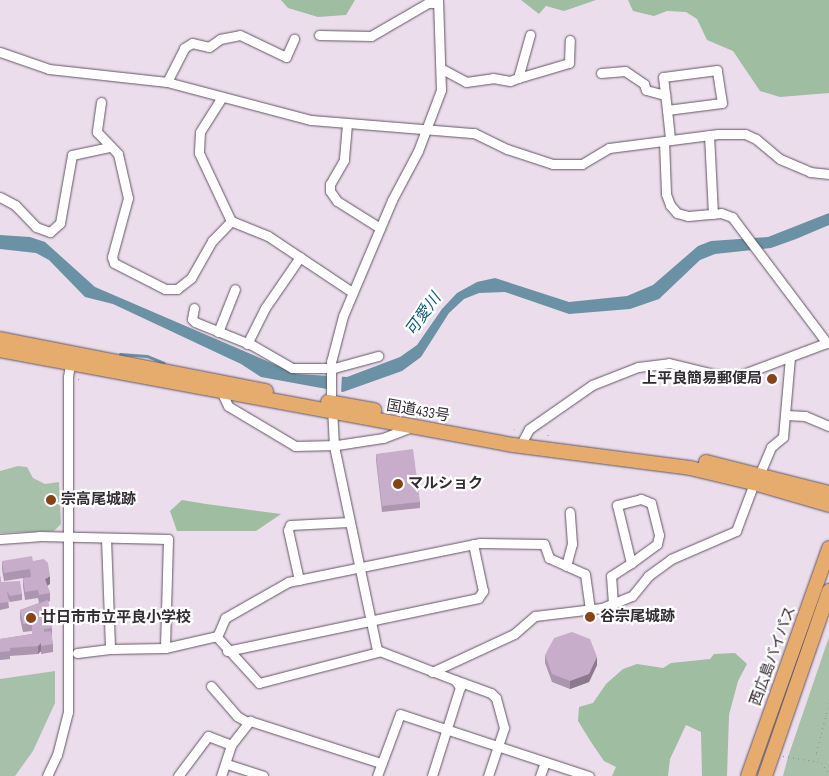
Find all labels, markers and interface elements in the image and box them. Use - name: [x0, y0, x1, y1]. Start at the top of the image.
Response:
- water label: 可愛川: [402, 290, 446, 340]
- place label: 上平良簡易郵便局: [642, 370, 762, 388]
- marker: 上平良簡易郵便局: [766, 373, 778, 385]
- street label: 国道433号: [385, 397, 451, 425]
- place label: マルショク: [408, 475, 483, 493]
- marker: マルショク: [392, 478, 404, 490]
- place label: 宗高尾城跡: [61, 491, 136, 509]
- marker: 宗高尾城跡: [45, 494, 57, 506]
- street label: 西広島バイパス: [747, 604, 799, 708]
- place label: 谷宗尾城跡: [600, 608, 675, 626]
- place label: 廿日市市立平良小学校: [41, 609, 191, 627]
- marker: 谷宗尾城跡: [584, 611, 596, 623]
- marker: 廿日市市立平良小学校: [25, 612, 37, 624]

